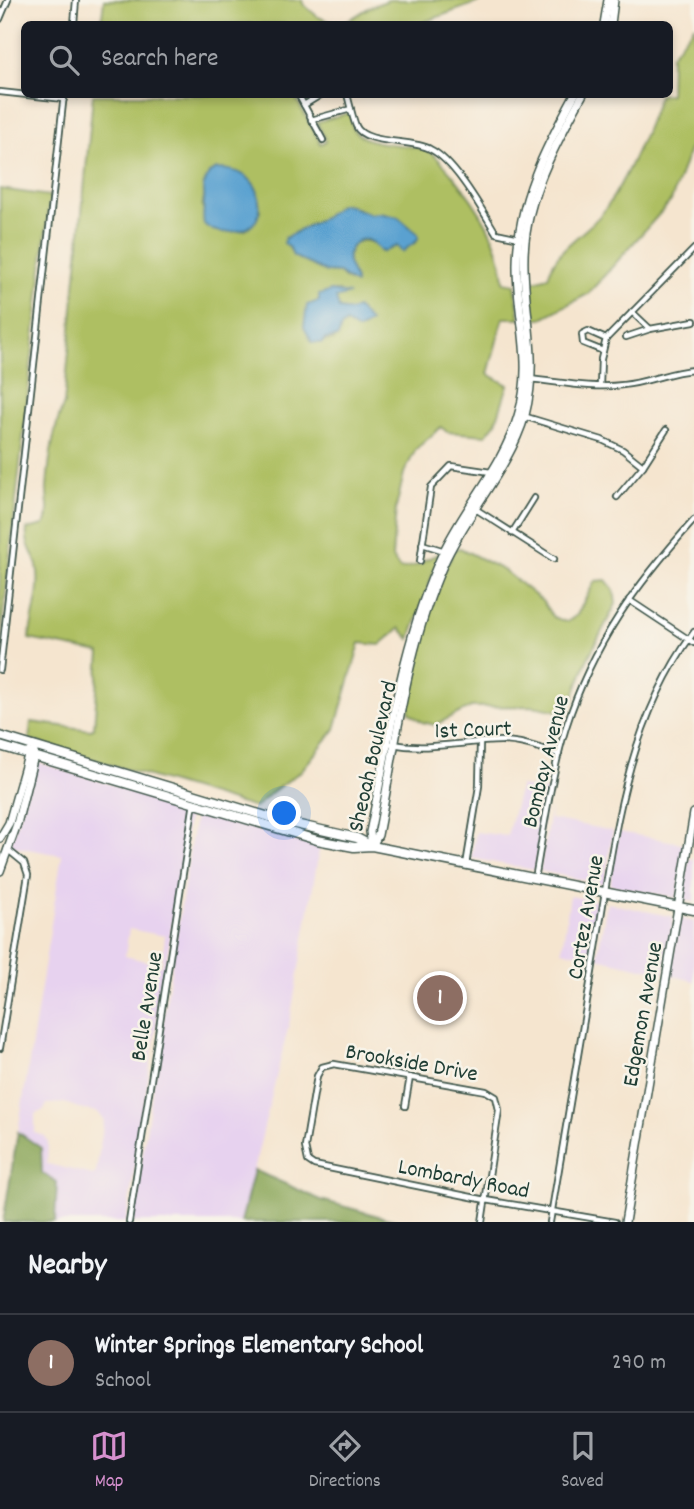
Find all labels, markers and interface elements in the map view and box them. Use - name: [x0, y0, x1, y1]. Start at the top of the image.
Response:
- search box: [21, 21, 673, 98]
- icon: search: [45, 41, 83, 79]
- text: Search here: [101, 41, 219, 78]
- street label: Sheoah Boulevard: [341, 678, 408, 836]
- street label: Bombay Avenue: [515, 692, 580, 831]
- street label: 1st Court: [434, 714, 512, 749]
- your location: [267, 796, 301, 830]
- street label: Cortez Avenue: [560, 853, 615, 982]
- street label: Edgemon Avenue: [615, 940, 673, 1090]
- street label: Belle Avenue: [124, 949, 173, 1064]
- pin: 1: [417, 972, 463, 1024]
- street label: Brookside Drive: [343, 1037, 480, 1092]
- street label: Lombardy Road: [395, 1152, 532, 1209]
- text: Nearby: [28, 1246, 106, 1289]
- text: Winter Springs Elementary School: [95, 1328, 423, 1365]
- text: 1: [48, 1347, 54, 1380]
- text: 290 m: [612, 1347, 666, 1380]
- text: School: [95, 1365, 151, 1398]
- tab: Map: [90, 1427, 128, 1496]
- tab: Directions: [309, 1427, 381, 1496]
- tab: Saved: [561, 1427, 604, 1496]

